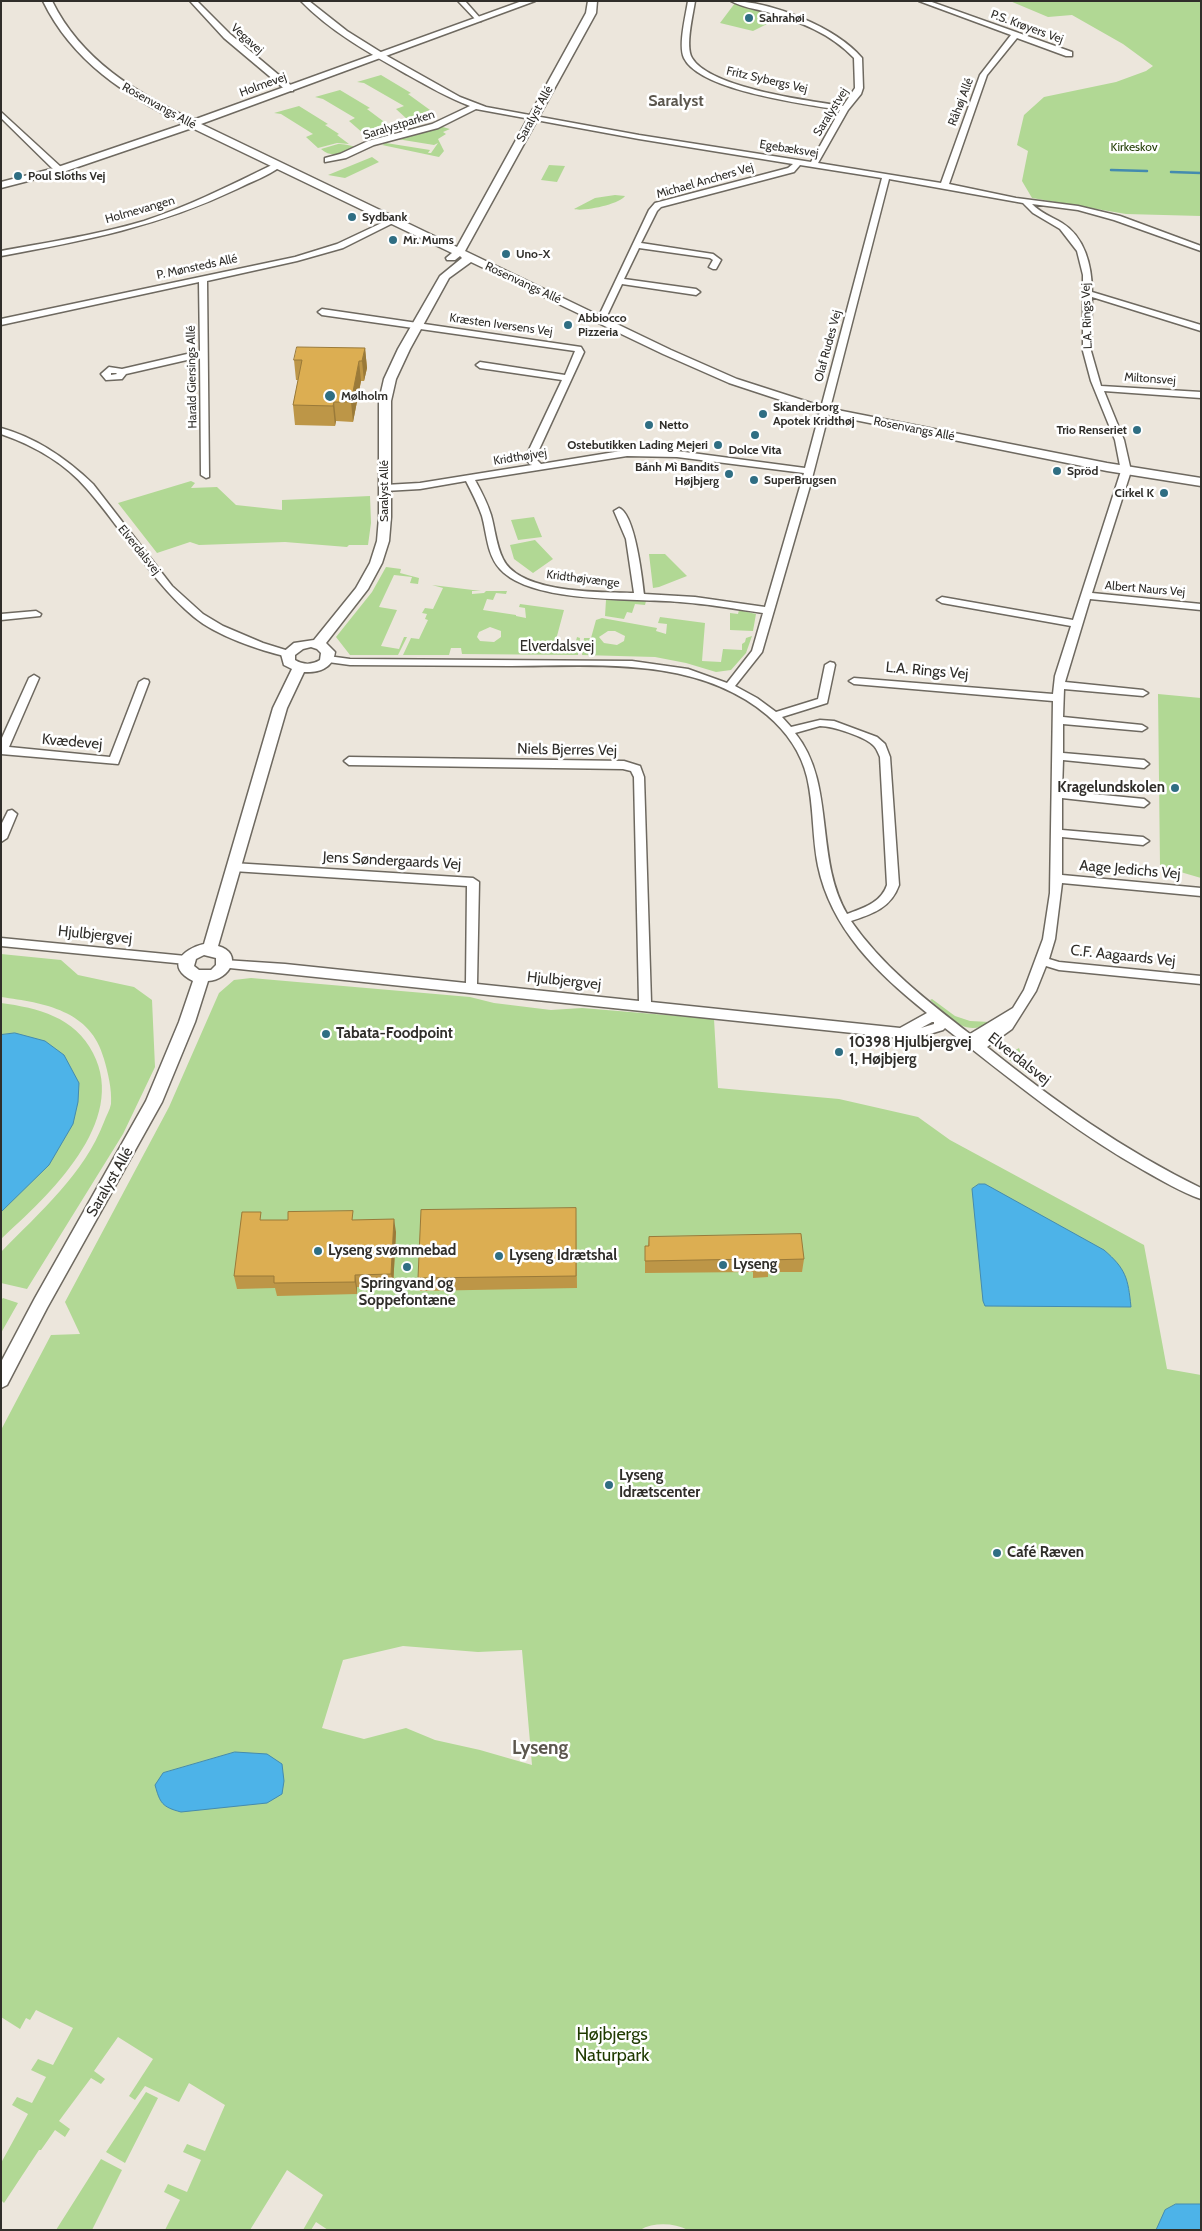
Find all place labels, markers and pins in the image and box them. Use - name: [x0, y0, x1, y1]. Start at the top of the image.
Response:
- place label: Sahrahøi: [759, 11, 805, 25]
- marker: Sahrahøi: [743, 12, 755, 24]
- place label: Poul Sloths Vej: [28, 169, 105, 183]
- marker: Poul Sloths Vej: [12, 170, 24, 182]
- place label: Sydbank: [362, 210, 407, 224]
- marker: Sydbank: [346, 211, 358, 223]
- place label: Mr. Mums: [403, 233, 454, 247]
- marker: Mr. Mums: [387, 234, 399, 246]
- place label: Uno-X: [516, 247, 550, 261]
- marker: Uno-X: [500, 248, 512, 260]
- place label: Abbiocco Pizzeria: [578, 311, 627, 339]
- marker: Abbiocco Pizzeria: [562, 319, 574, 331]
- marker: Mølholm: [323, 389, 337, 403]
- place label: Mølholm: [341, 389, 388, 403]
- place label: Skanderborg Apotek Kridthøj: [773, 400, 855, 428]
- marker: Skanderborg Apotek Kridthøj: [757, 408, 769, 420]
- place label: Netto: [659, 418, 689, 432]
- marker: Netto: [643, 419, 655, 431]
- place label: Trio Renseriet: [1056, 423, 1127, 437]
- marker: Trio Renseriet: [1131, 424, 1143, 436]
- marker: Dolce Vita: [749, 429, 761, 441]
- place label: Ostebutikken Lading Mejeri: [567, 438, 708, 452]
- marker: Ostebutikken Lading Mejeri: [712, 439, 724, 451]
- place label: Dolce Vita: [728, 443, 782, 457]
- place label: Bánh Mì Bandits Højbjerg: [635, 460, 719, 488]
- place label: Spröd: [1067, 464, 1098, 478]
- marker: Spröd: [1051, 465, 1063, 477]
- marker: Bánh Mì Bandits Højbjerg: [723, 468, 735, 480]
- place label: SuperBrugsen: [764, 473, 836, 487]
- marker: SuperBrugsen: [748, 474, 760, 486]
- place label: Cirkel K: [1114, 486, 1154, 500]
- marker: Cirkel K: [1158, 487, 1170, 499]
- place label: Kragelundskolen: [1057, 779, 1165, 797]
- marker: Kragelundskolen: [1169, 782, 1181, 794]
- place label: Tabata-Foodpoint: [336, 1025, 453, 1043]
- marker: Tabata-Foodpoint: [320, 1028, 332, 1040]
- place label: 10398 Hjulbjergvej 1, Højbjerg: [849, 1034, 972, 1069]
- marker: 10398 Hjulbjergvej 1, Højbjerg: [833, 1046, 845, 1058]
- place label: Lyseng svømmebad: [328, 1242, 456, 1260]
- marker: Lyseng svømmebad: [312, 1245, 324, 1257]
- place label: Lyseng Idrætshal: [509, 1247, 617, 1265]
- marker: Lyseng Idrætshal: [493, 1250, 505, 1262]
- place label: Lyseng: [733, 1256, 777, 1274]
- marker: Lyseng: [717, 1259, 729, 1271]
- marker: Springvand og Soppefontæne: [401, 1261, 413, 1273]
- place label: Springvand og Soppefontæne: [359, 1275, 455, 1310]
- place label: Lyseng Idrætscenter: [619, 1467, 700, 1502]
- marker: Lyseng Idrætscenter: [603, 1479, 615, 1491]
- place label: Café Ræven: [1007, 1544, 1084, 1562]
- marker: Café Ræven: [991, 1547, 1003, 1559]

